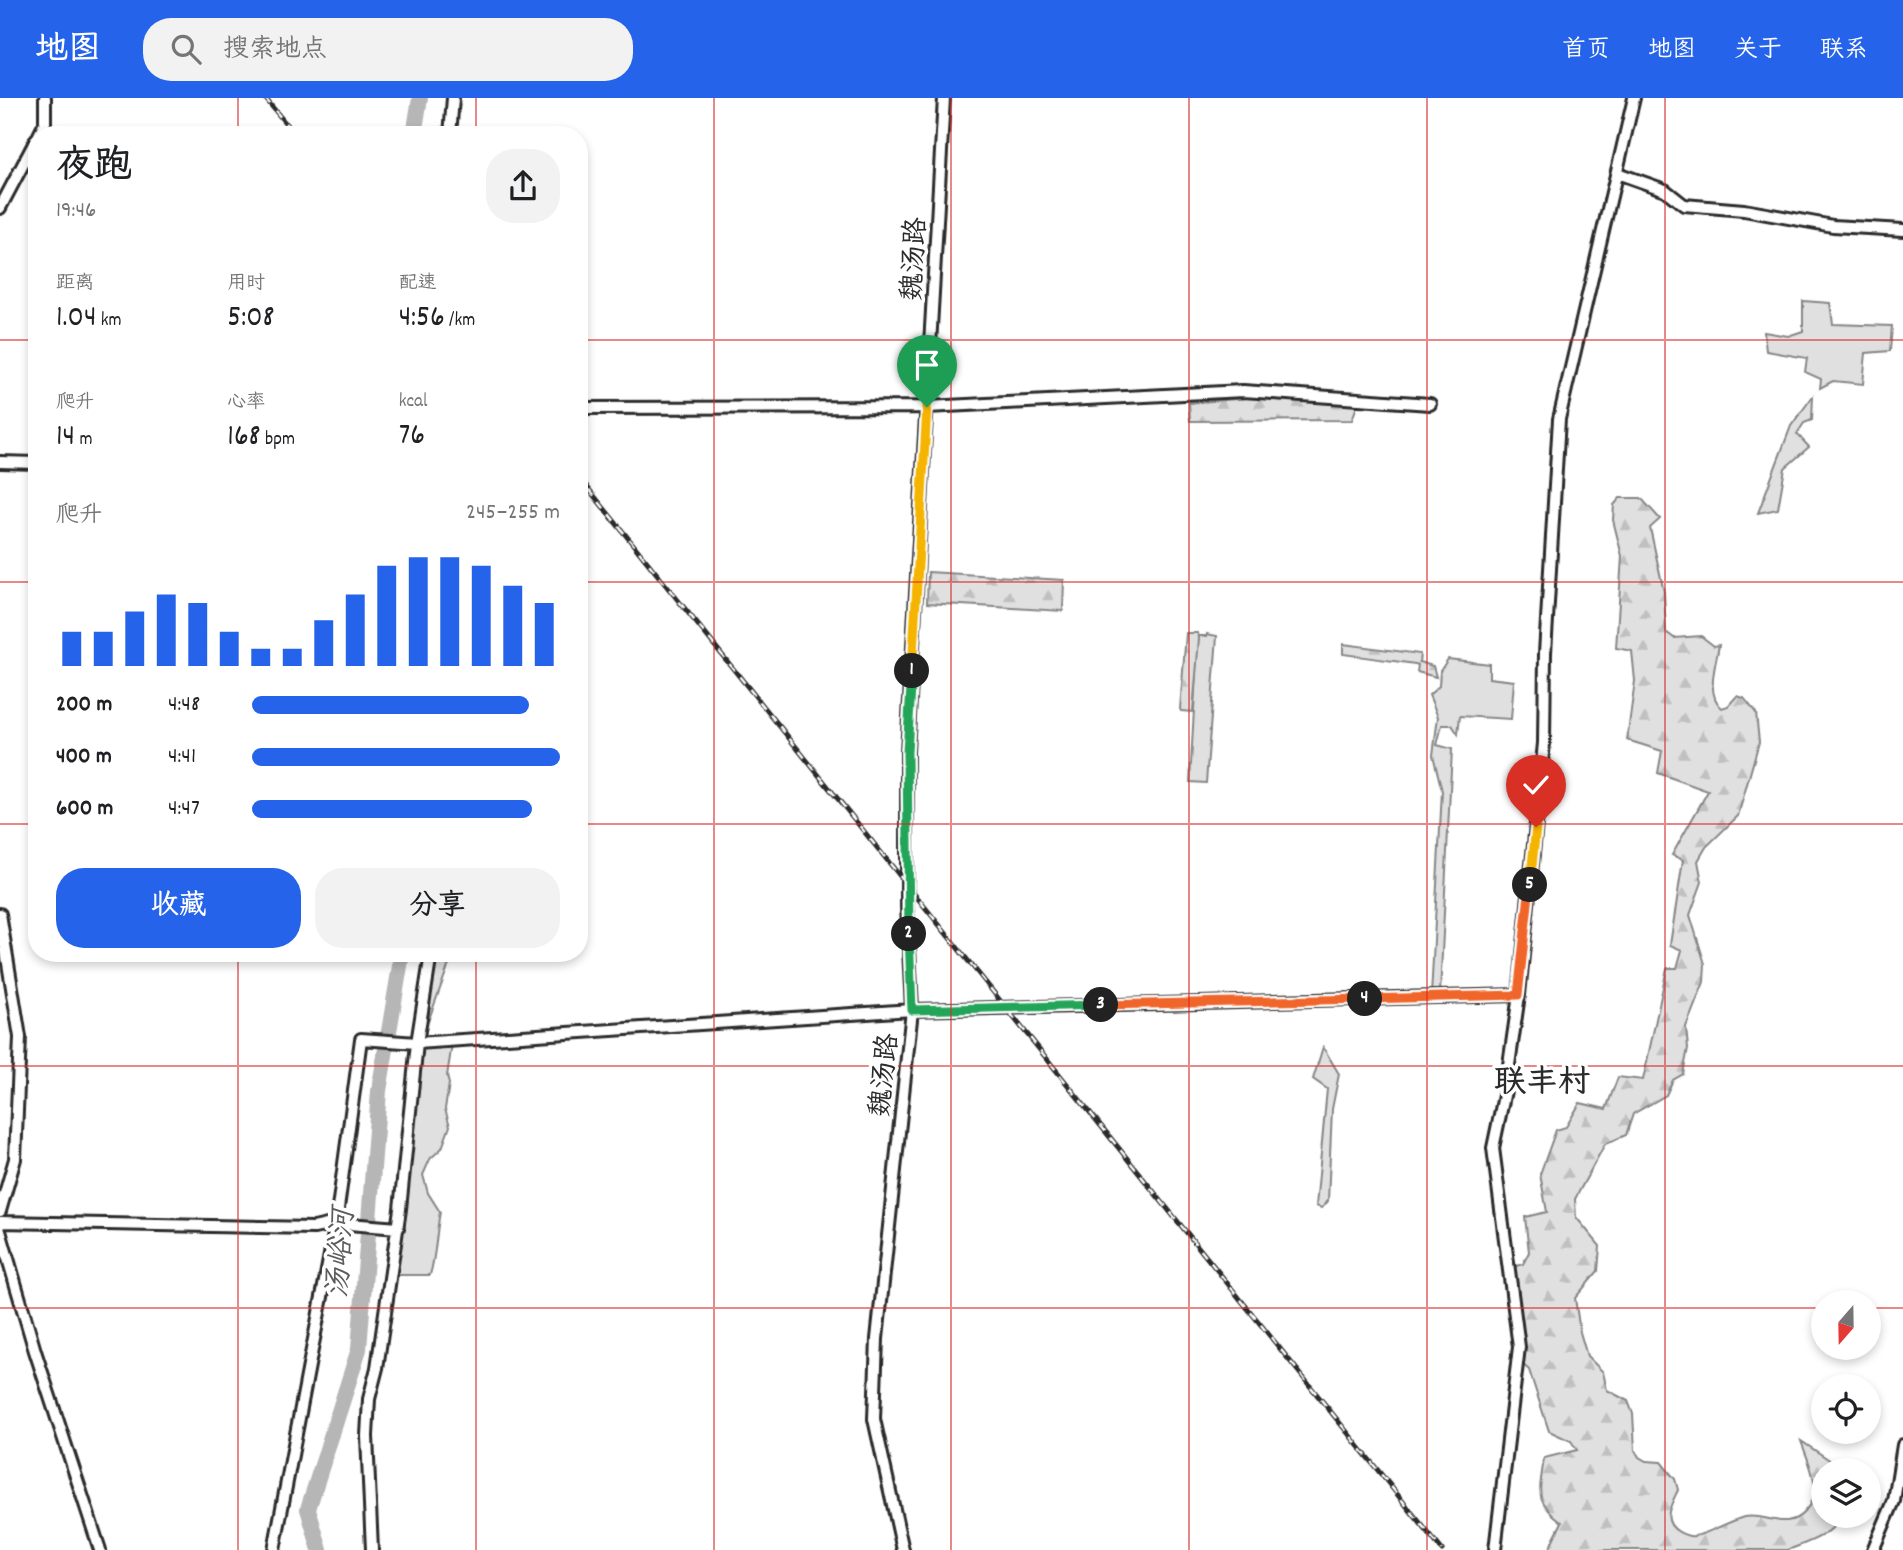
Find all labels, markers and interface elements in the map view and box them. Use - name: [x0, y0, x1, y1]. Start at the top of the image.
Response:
- search box: [143, 18, 633, 81]
- text: 地图: [35, 28, 101, 75]
- icon: search: [167, 30, 205, 68]
- text: 搜索地点: [223, 32, 327, 69]
- text: 首页: [1562, 34, 1610, 68]
- text: 地图: [1648, 34, 1696, 68]
- text: 关于: [1734, 34, 1782, 68]
- text: 联系: [1820, 34, 1868, 68]
- text: 夜跑: [56, 141, 132, 196]
- button: share: [486, 149, 560, 223]
- text: 19:46: [56, 195, 96, 228]
- street label: 魏汤路: [895, 216, 939, 302]
- text: 距离: [56, 271, 94, 298]
- text: 用时: [227, 271, 265, 298]
- text: 配速: [399, 271, 437, 298]
- text: 1.04: [56, 298, 96, 341]
- text: 5:08: [227, 298, 275, 341]
- text: 4:56: [399, 298, 445, 341]
- text: km: [96, 308, 122, 335]
- text: /km: [445, 308, 475, 335]
- pin: [897, 335, 957, 407]
- icon: arrive: [908, 346, 946, 384]
- text: kcal: [399, 389, 428, 416]
- text: 爬升: [56, 390, 94, 417]
- text: 心率: [227, 390, 265, 417]
- text: 76: [399, 416, 425, 459]
- text: 14: [56, 417, 75, 460]
- text: 168: [227, 417, 261, 460]
- text: m: [75, 427, 92, 454]
- text: bpm: [261, 427, 295, 454]
- text: 245–255 m: [466, 497, 560, 530]
- text: 爬升: [56, 500, 102, 533]
- pin: 1: [894, 654, 930, 688]
- text: 1: [909, 657, 914, 684]
- text: 200 m: [56, 689, 112, 722]
- text: 4:48: [168, 689, 200, 722]
- text: 400 m: [56, 741, 112, 774]
- text: 4:41: [168, 741, 196, 774]
- pin: [1506, 755, 1566, 827]
- icon: check: [1517, 766, 1555, 804]
- text: 600 m: [56, 793, 113, 826]
- text: 4:47: [168, 793, 200, 826]
- button: 收藏: [56, 868, 301, 948]
- button: 分享: [315, 868, 560, 948]
- pin: 5: [1512, 868, 1548, 902]
- text: 5: [1525, 871, 1534, 898]
- pin: 2: [892, 916, 926, 952]
- text: 2: [904, 920, 913, 947]
- pin: 4: [1348, 982, 1382, 1016]
- text: 4: [1361, 985, 1368, 1012]
- pin: 3: [1084, 988, 1118, 1023]
- text: 3: [1096, 991, 1105, 1018]
- street label: 魏汤路: [863, 1032, 911, 1119]
- district label: 联丰村: [1494, 1062, 1590, 1108]
- water label: 汤峪河: [319, 1202, 368, 1300]
- north arrow: [1811, 1290, 1881, 1360]
- map controls: [1811, 1290, 1881, 1528]
- button: locate: [1811, 1374, 1881, 1444]
- button: layers: [1811, 1458, 1881, 1528]

